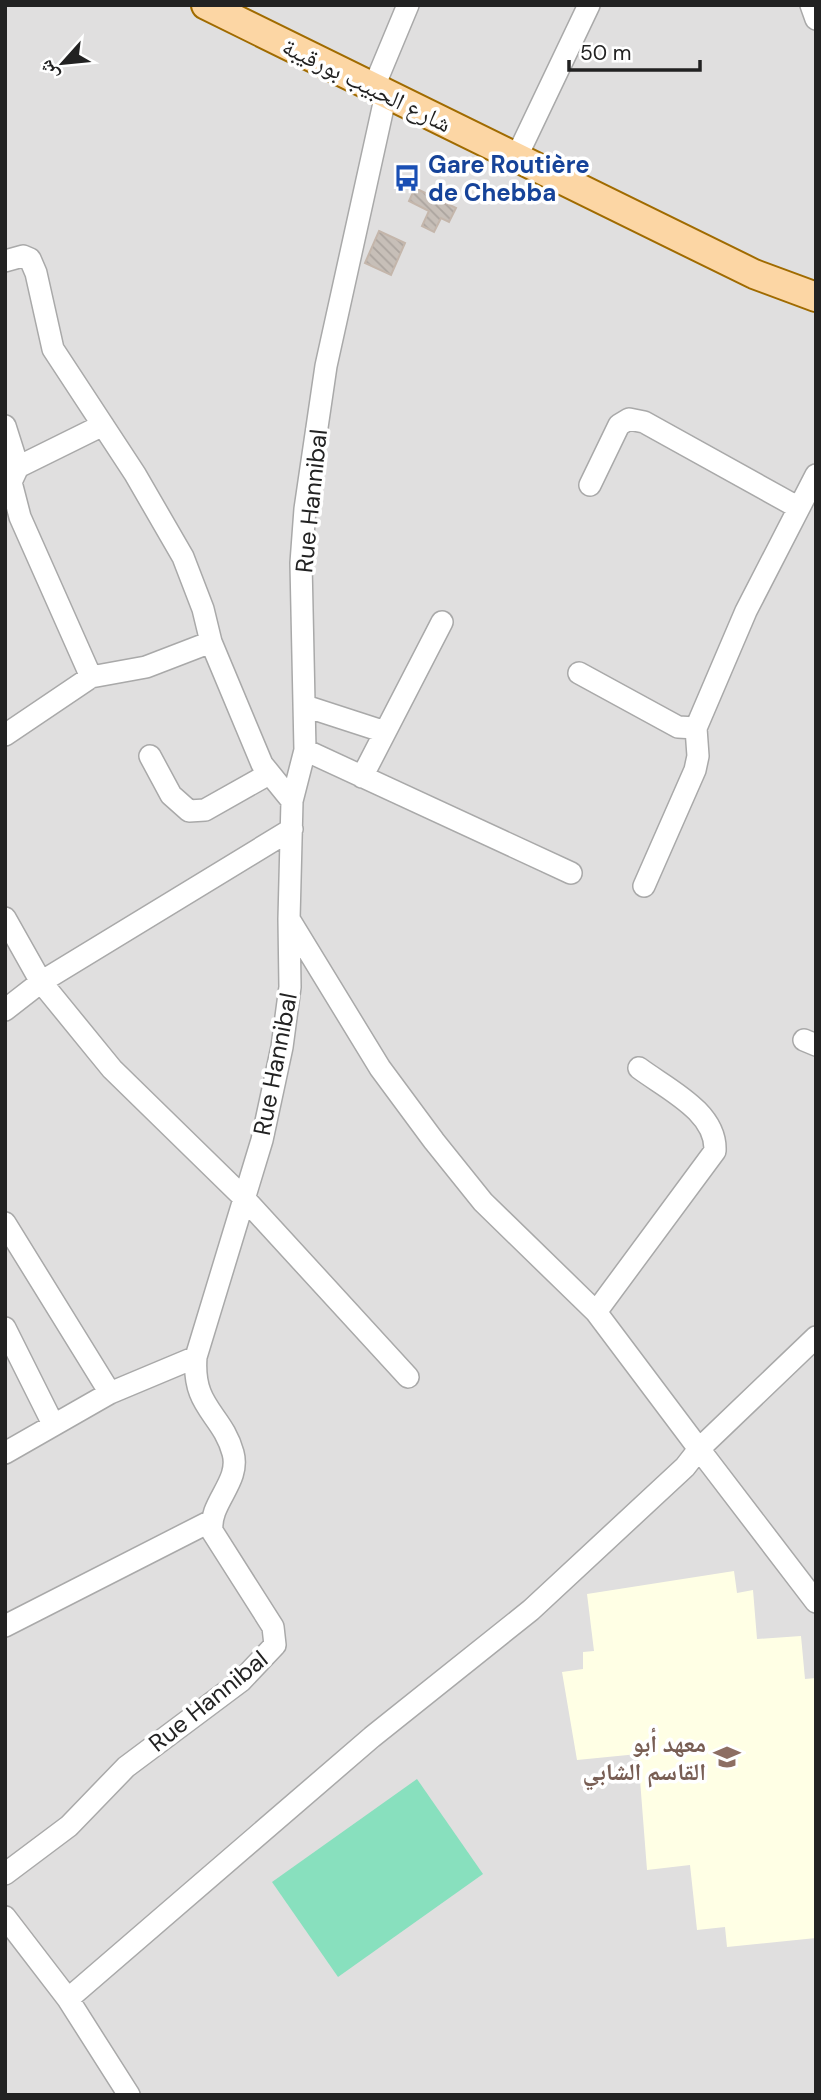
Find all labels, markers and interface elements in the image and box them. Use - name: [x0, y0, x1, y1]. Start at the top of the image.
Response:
- north arrow: [28, 28, 98, 98]
- scale bar: [569, 28, 700, 72]
- street label: شارع الحبيب بورقيبة: [277, 31, 457, 139]
- text: 50 m: [580, 39, 631, 67]
- text: ش: [33, 56, 64, 85]
- place label: Gare Routière de Chebba: [428, 149, 590, 208]
- bus stop icon: Gare Routière de Chebba: [392, 163, 422, 193]
- street label: Rue Hannibal: [288, 428, 334, 574]
- street label: Rue Hannibal: [246, 990, 304, 1138]
- street label: Rue Hannibal: [142, 1644, 274, 1758]
- place label: معهد أبو القاسم الشابي: [583, 1727, 706, 1790]
- school or university icon: معهد أبو القاسم الشابي: [712, 1742, 742, 1772]

